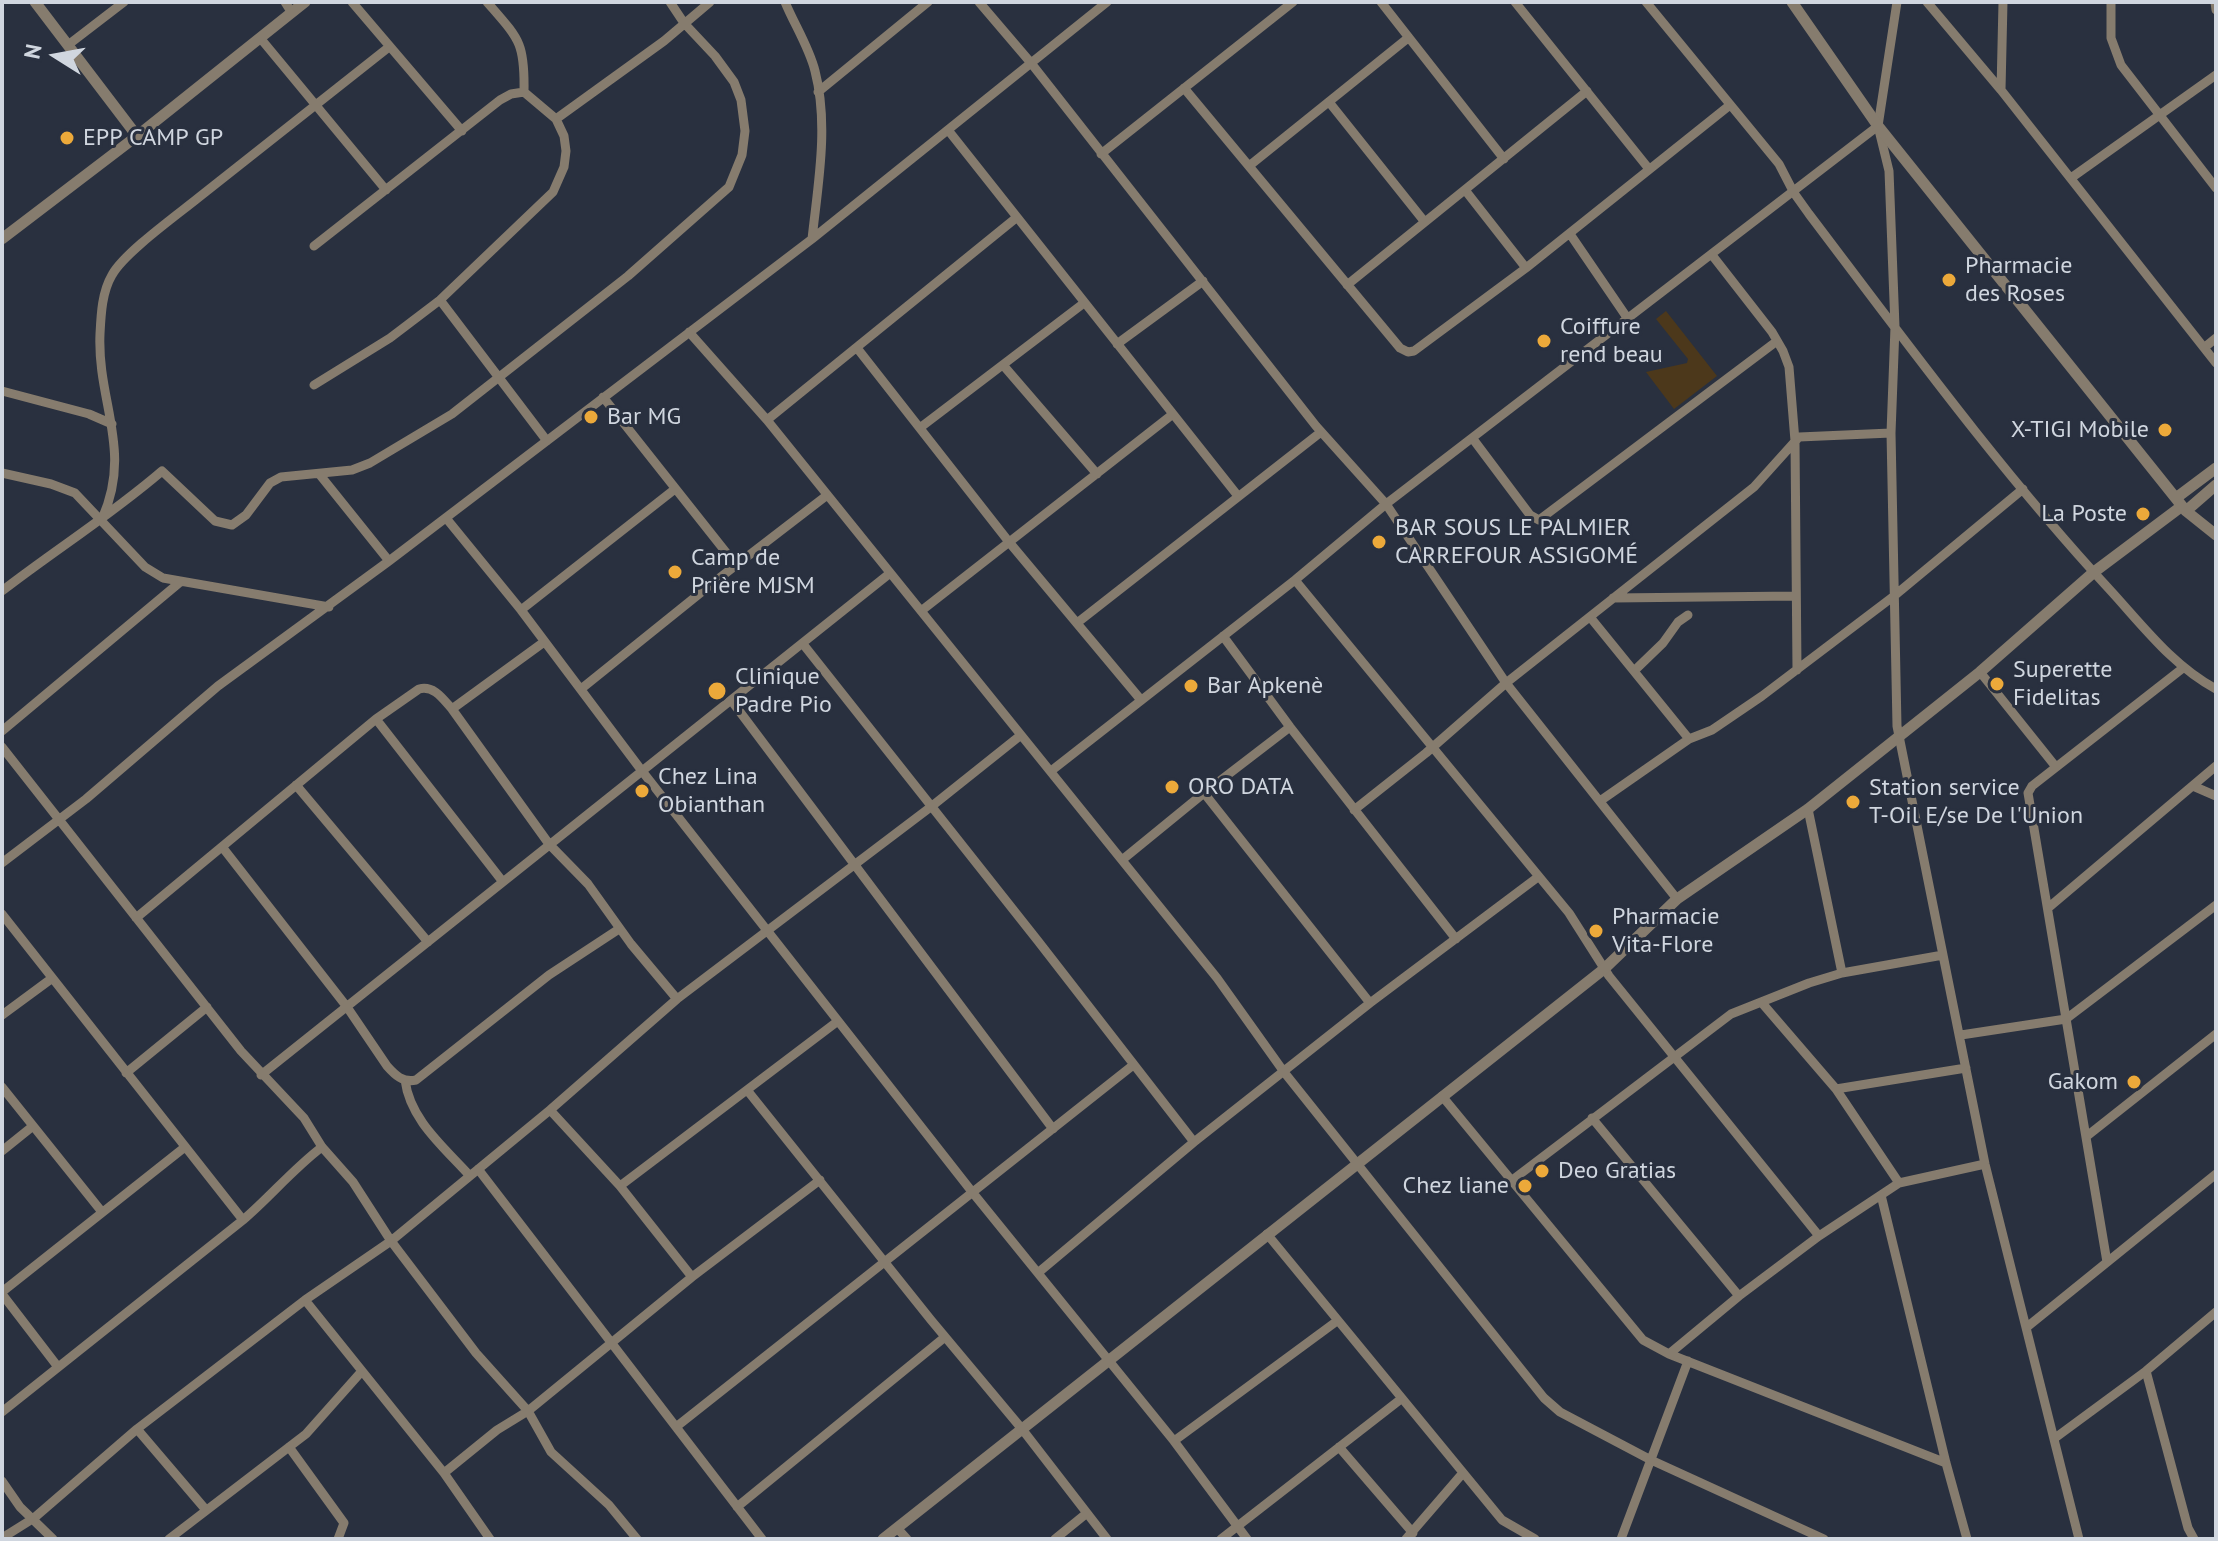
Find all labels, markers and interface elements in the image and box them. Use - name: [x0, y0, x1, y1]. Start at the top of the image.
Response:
- north arrow: [16, 16, 96, 96]
- text: N: [17, 42, 48, 61]
- place label: EPP CAMP GP: [83, 124, 223, 152]
- marker: EPP CAMP GP: [58, 129, 76, 147]
- place label: Pharmacie des Roses: [1965, 252, 2072, 308]
- marker: Pharmacie des Roses: [1940, 271, 1958, 289]
- place label: Coiffure rend beau: [1560, 313, 1663, 369]
- marker: Coiffure rend beau: [1535, 332, 1553, 350]
- place label: Bar MG: [607, 403, 681, 431]
- marker: Bar MG: [582, 408, 600, 426]
- place label: X-TIGI Mobile: [2011, 416, 2149, 444]
- marker: X-TIGI Mobile: [2156, 421, 2174, 439]
- place label: La Poste: [2041, 500, 2127, 528]
- marker: La Poste: [2134, 505, 2152, 523]
- place label: BAR SOUS LE PALMIER CARREFOUR ASSIGOMÉ: [1395, 514, 1638, 570]
- marker: BAR SOUS LE PALMIER CARREFOUR ASSIGOMÉ: [1370, 533, 1388, 551]
- place label: Camp de Prière MJSM: [691, 544, 815, 600]
- marker: Camp de Prière MJSM: [666, 563, 684, 581]
- place label: Superette Fidelitas: [2013, 656, 2112, 712]
- place label: Clinique Padre Pio: [735, 663, 832, 719]
- place label: Bar Apkenè: [1207, 672, 1323, 700]
- marker: Superette Fidelitas: [1988, 675, 2006, 693]
- marker: Bar Apkenè: [1182, 677, 1200, 695]
- marker: Clinique Padre Pio: [706, 680, 728, 702]
- place label: Chez Lina Obianthan: [658, 763, 765, 819]
- place label: ORO DATA: [1188, 773, 1294, 801]
- place label: Station service T-Oil E/se De l'Union: [1869, 774, 2083, 830]
- marker: ORO DATA: [1163, 778, 1181, 796]
- marker: Chez Lina Obianthan: [633, 782, 651, 800]
- marker: Station service T-Oil E/se De l'Union: [1844, 793, 1862, 811]
- place label: Pharmacie Vita-Flore: [1612, 903, 1719, 959]
- marker: Pharmacie Vita-Flore: [1587, 922, 1605, 940]
- place label: Gakom: [2048, 1068, 2118, 1096]
- marker: Gakom: [2125, 1073, 2143, 1091]
- place label: Deo Gratias: [1558, 1157, 1676, 1185]
- marker: Deo Gratias: [1533, 1162, 1551, 1180]
- place label: Chez liane: [1402, 1172, 1509, 1200]
- marker: Chez liane: [1516, 1177, 1534, 1195]

